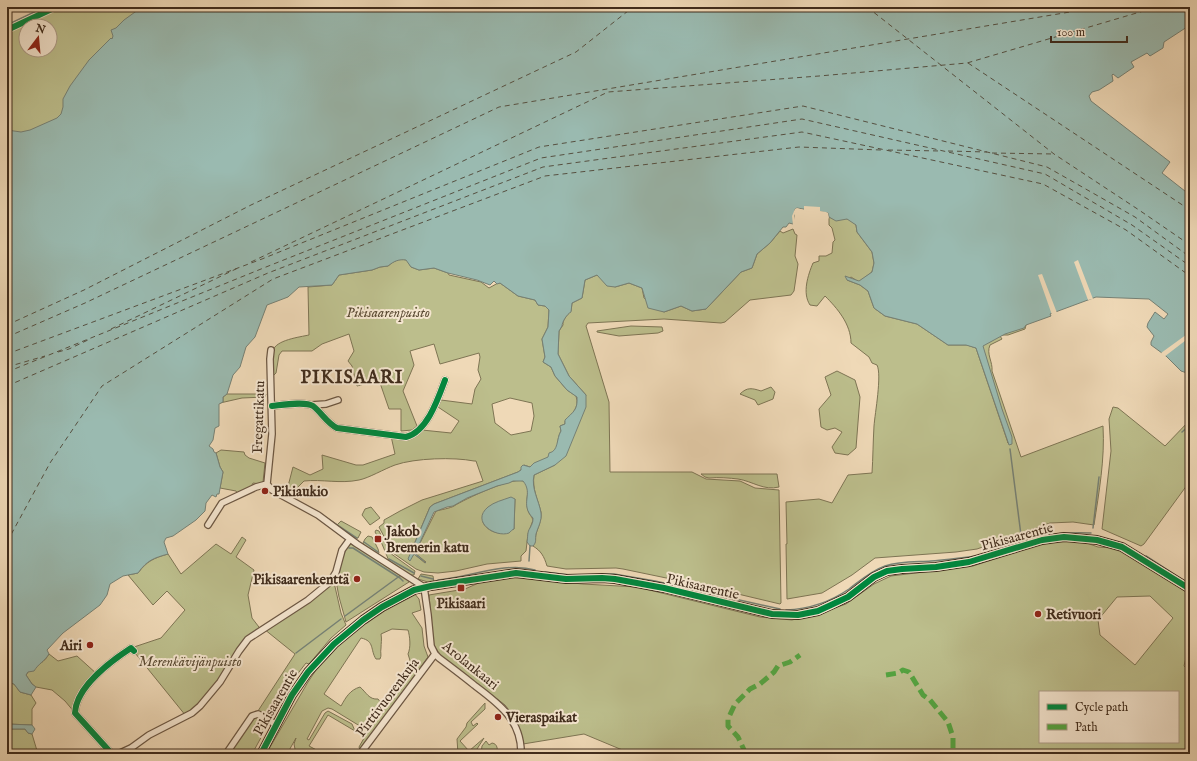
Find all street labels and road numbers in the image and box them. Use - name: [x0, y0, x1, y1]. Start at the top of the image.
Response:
- street label: Fregattikatu: [249, 380, 269, 454]
- street label: Pikisaarentie: [979, 519, 1056, 555]
- street label: Pikisaarentie: [665, 570, 741, 604]
- street label: Arolankaari: [438, 637, 503, 694]
- street label: Pirttivuorenkuja: [352, 654, 424, 741]
- street label: Pikisaarentie: [250, 665, 302, 739]

